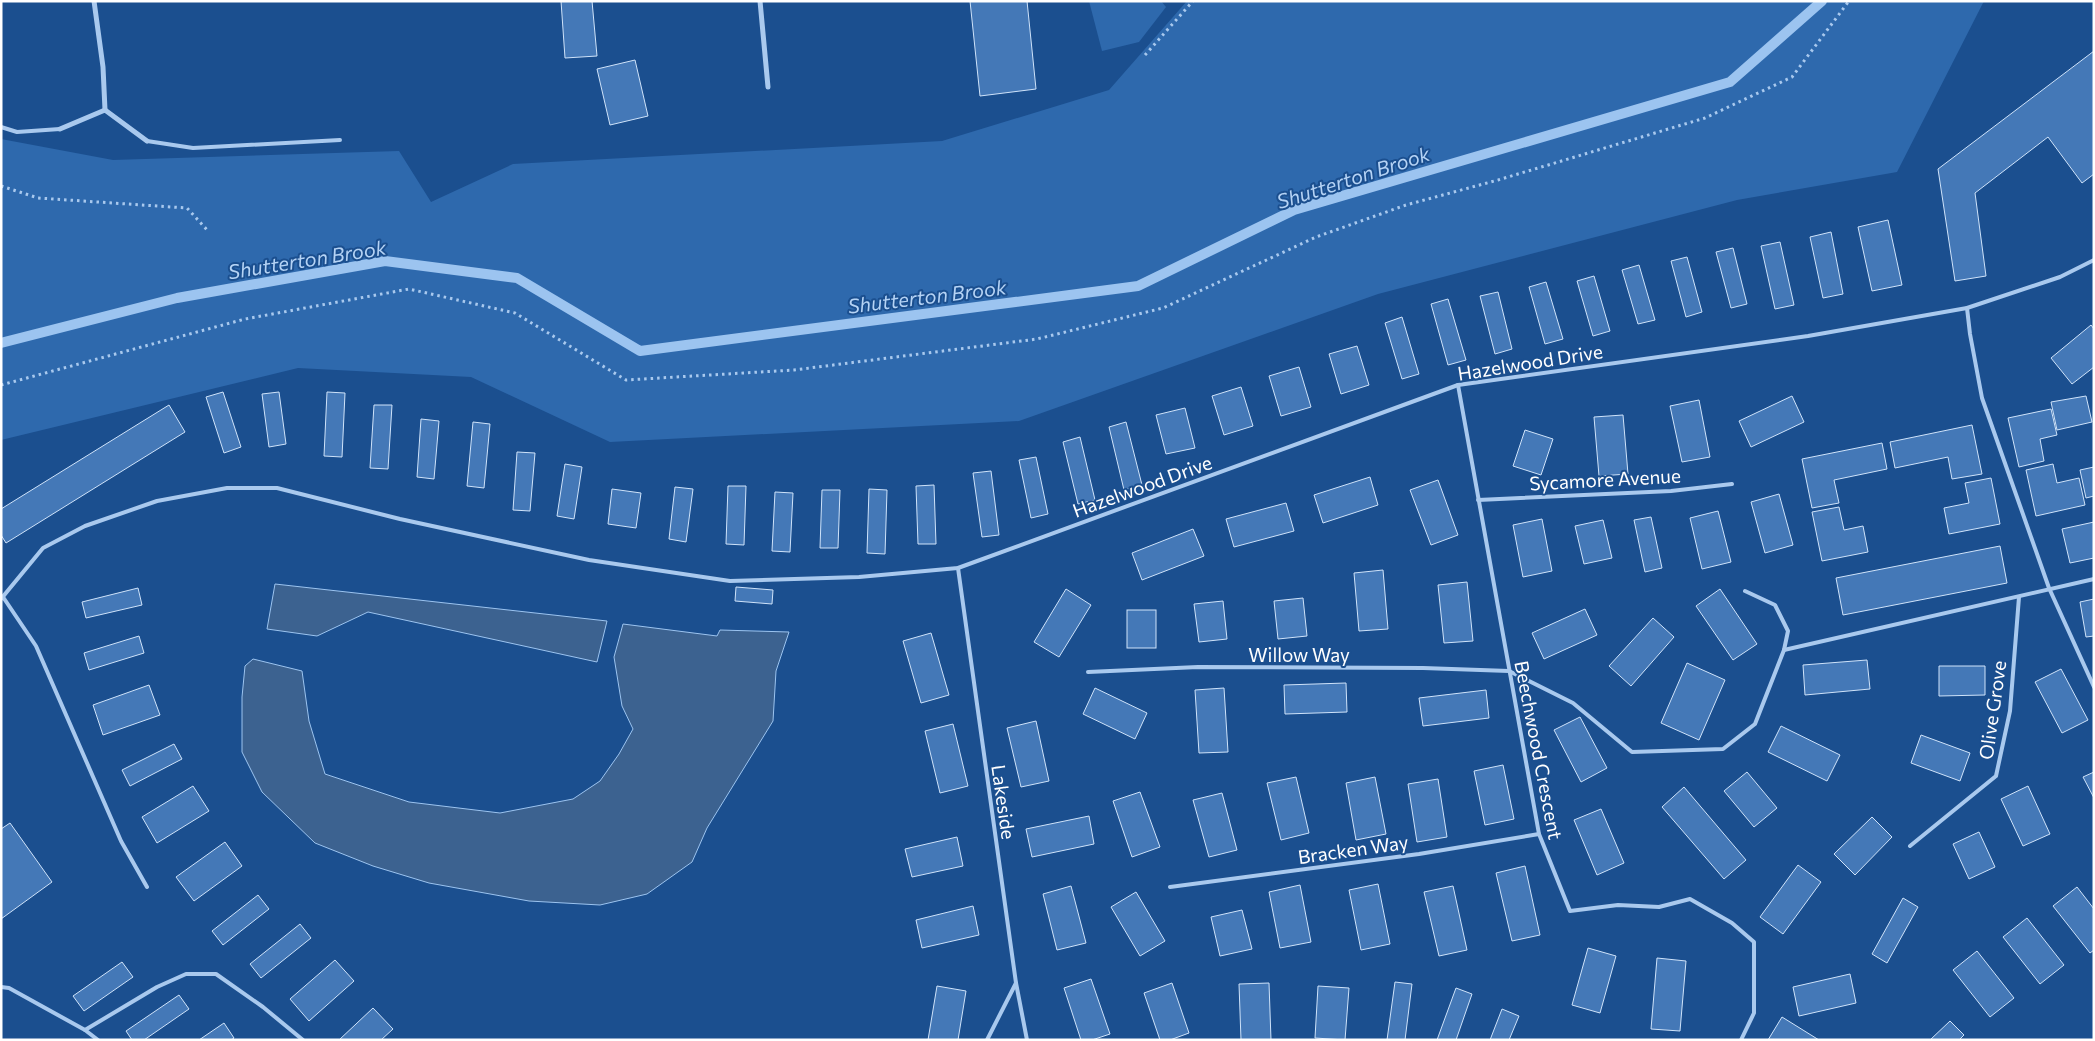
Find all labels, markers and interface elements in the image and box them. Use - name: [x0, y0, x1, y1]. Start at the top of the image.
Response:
- water label: Shutterton Brook: [1273, 141, 1434, 213]
- water label: Shutterton Brook: [226, 234, 389, 283]
- water label: Shutterton Brook: [846, 274, 1009, 318]
- street label: Hazelwood Drive: [1456, 339, 1604, 385]
- street label: Hazelwood Drive: [1069, 450, 1215, 522]
- street label: Sycamore Avenue: [1529, 464, 1681, 494]
- street label: Willow Way: [1248, 643, 1350, 666]
- street label: Beechwood Crescent: [1510, 659, 1568, 842]
- street label: Olive Grove: [1974, 659, 2010, 761]
- street label: Lakeside: [987, 763, 1021, 841]
- street label: Bracken Way: [1296, 830, 1410, 868]

